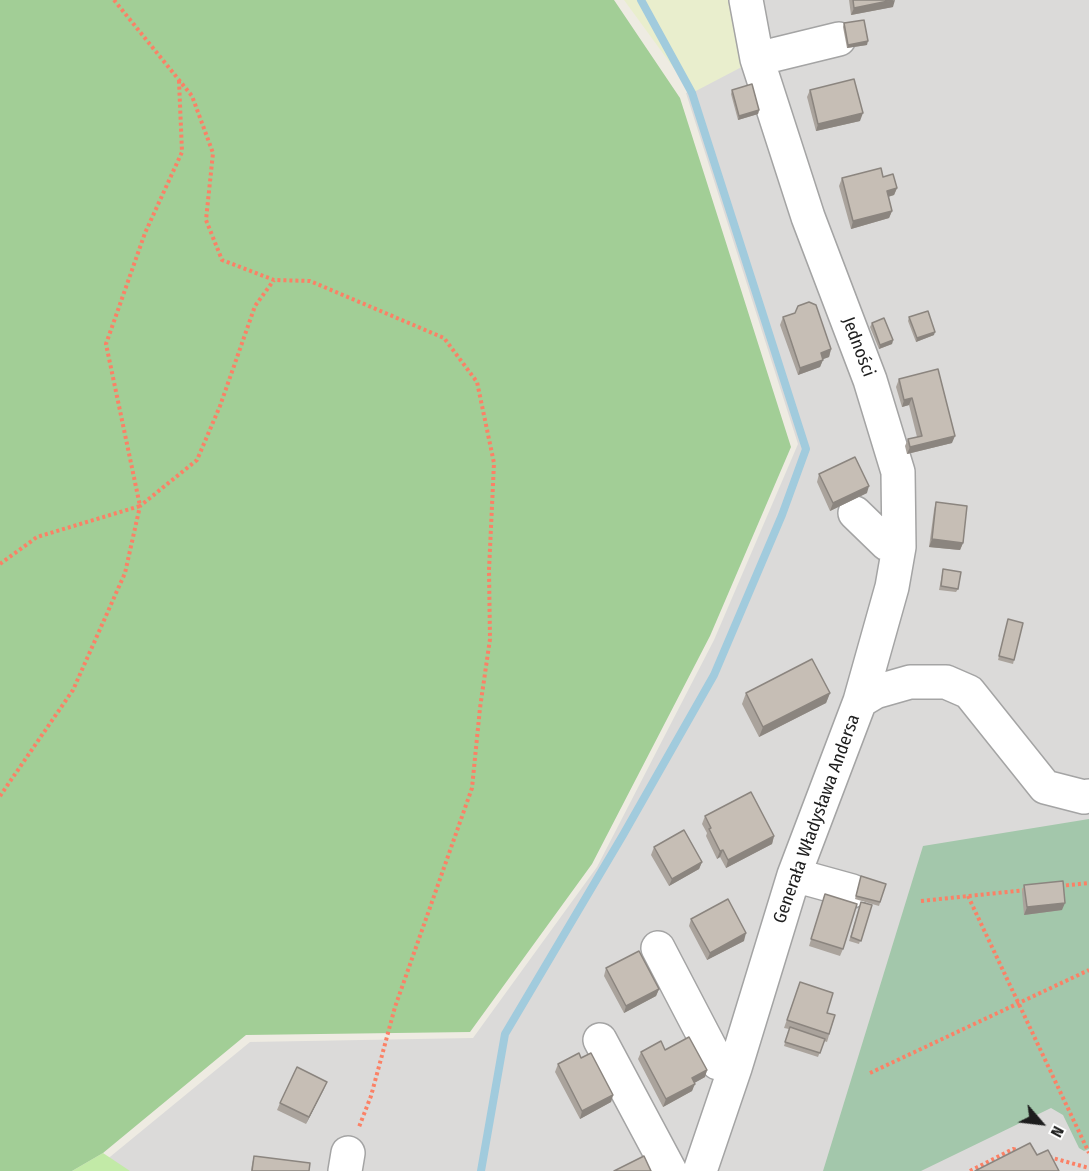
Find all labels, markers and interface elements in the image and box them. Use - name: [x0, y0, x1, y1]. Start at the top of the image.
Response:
- street label: Jedności: [837, 314, 879, 380]
- street label: Generała Władysława Andersa: [769, 712, 865, 926]
- north arrow: [1011, 1093, 1071, 1153]
- text: N: [1047, 1123, 1068, 1140]

